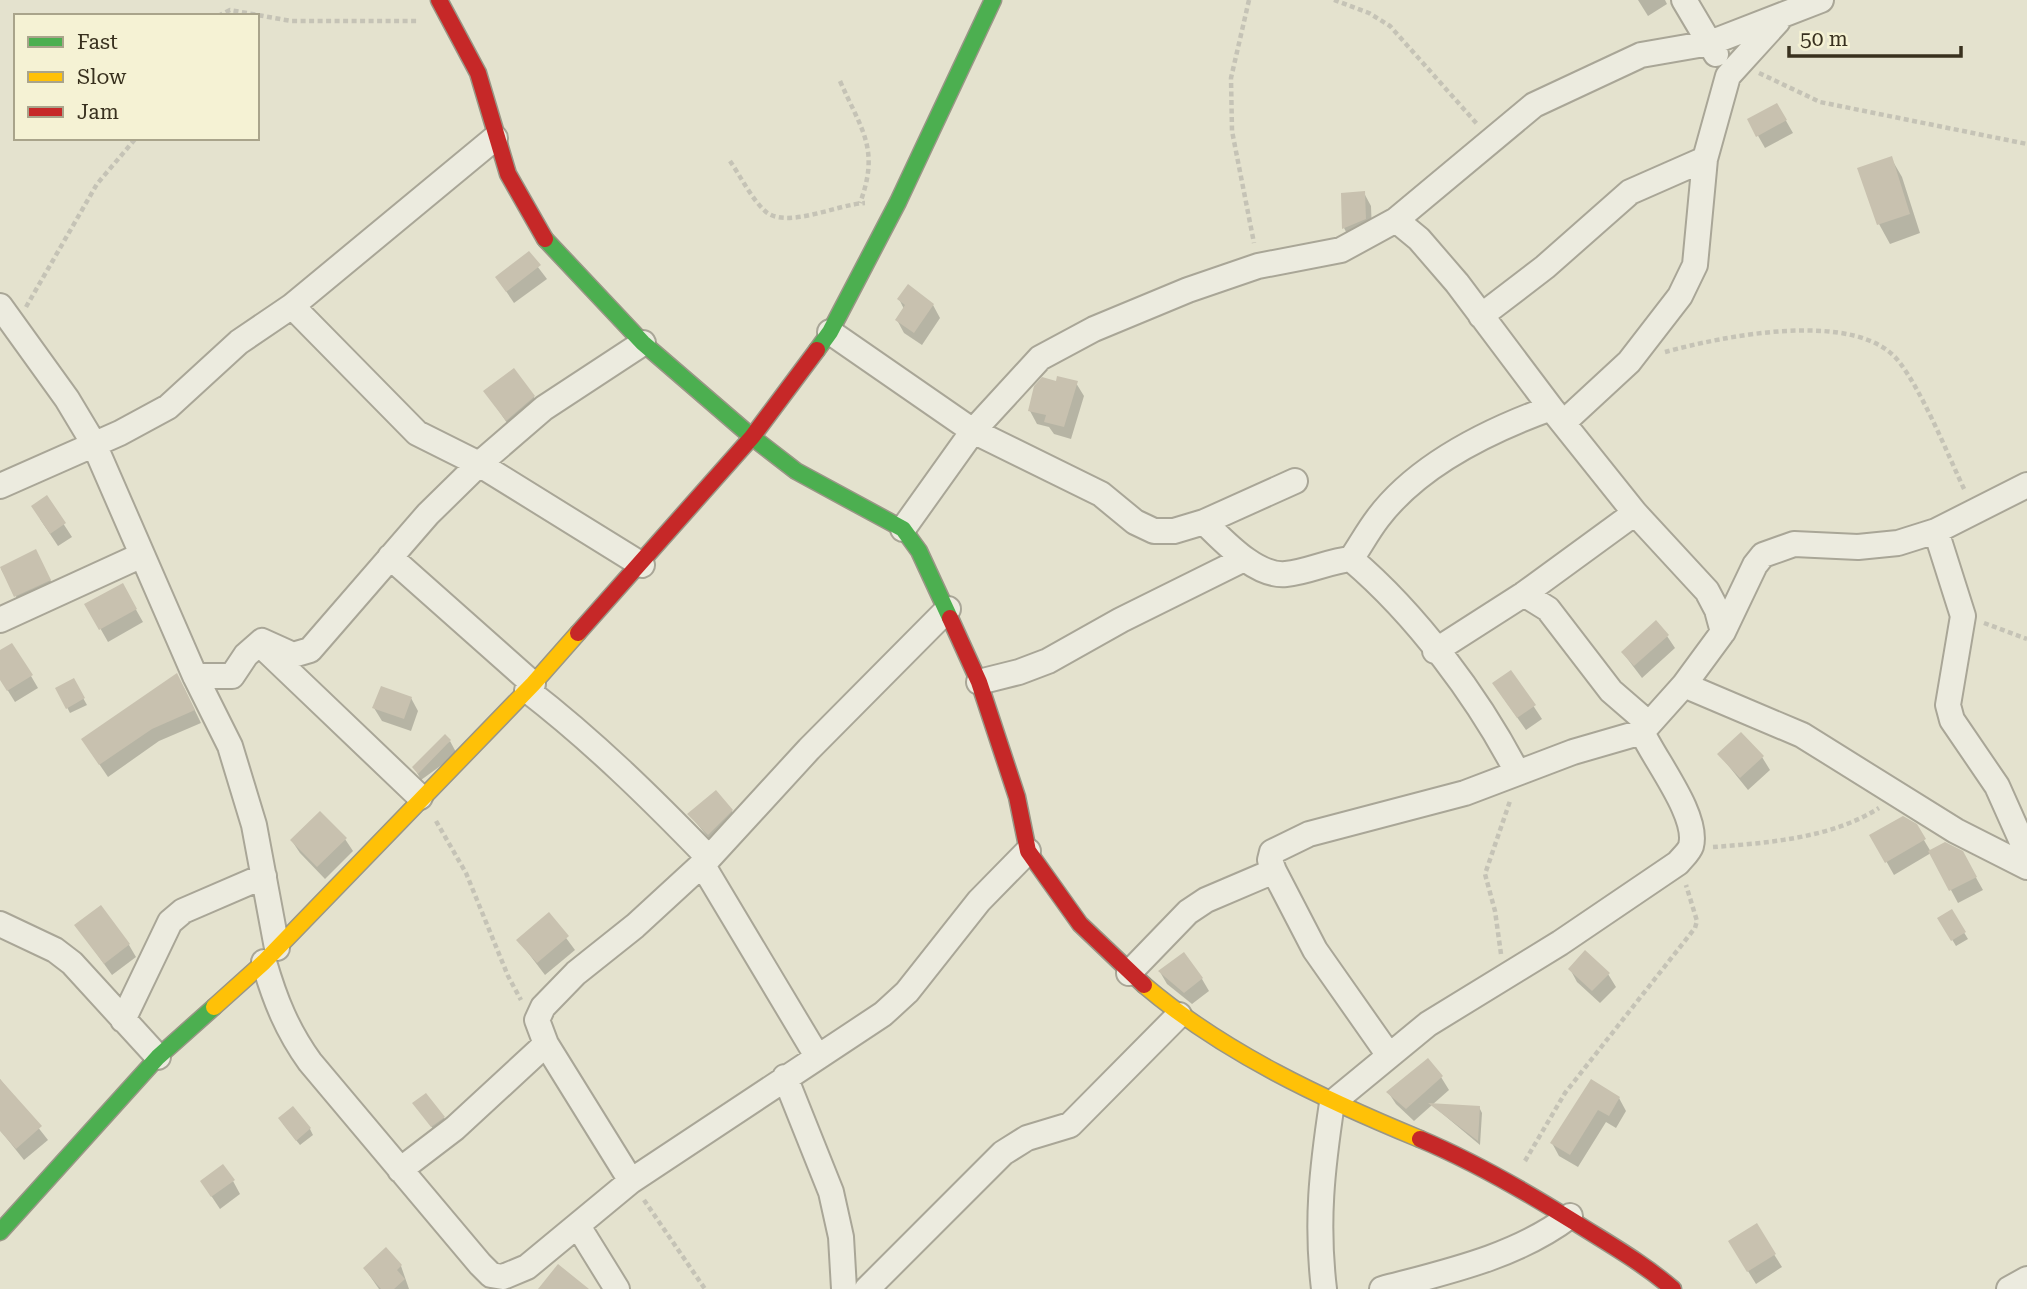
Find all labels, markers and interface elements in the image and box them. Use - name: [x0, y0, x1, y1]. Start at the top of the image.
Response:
- legend: [14, 14, 259, 140]
- scale bar: [1789, 14, 1960, 58]
- text: 50 m: [1800, 27, 1848, 51]
- text: Fast: [77, 30, 118, 54]
- text: Slow: [77, 65, 127, 89]
- text: Jam: [77, 100, 119, 124]

